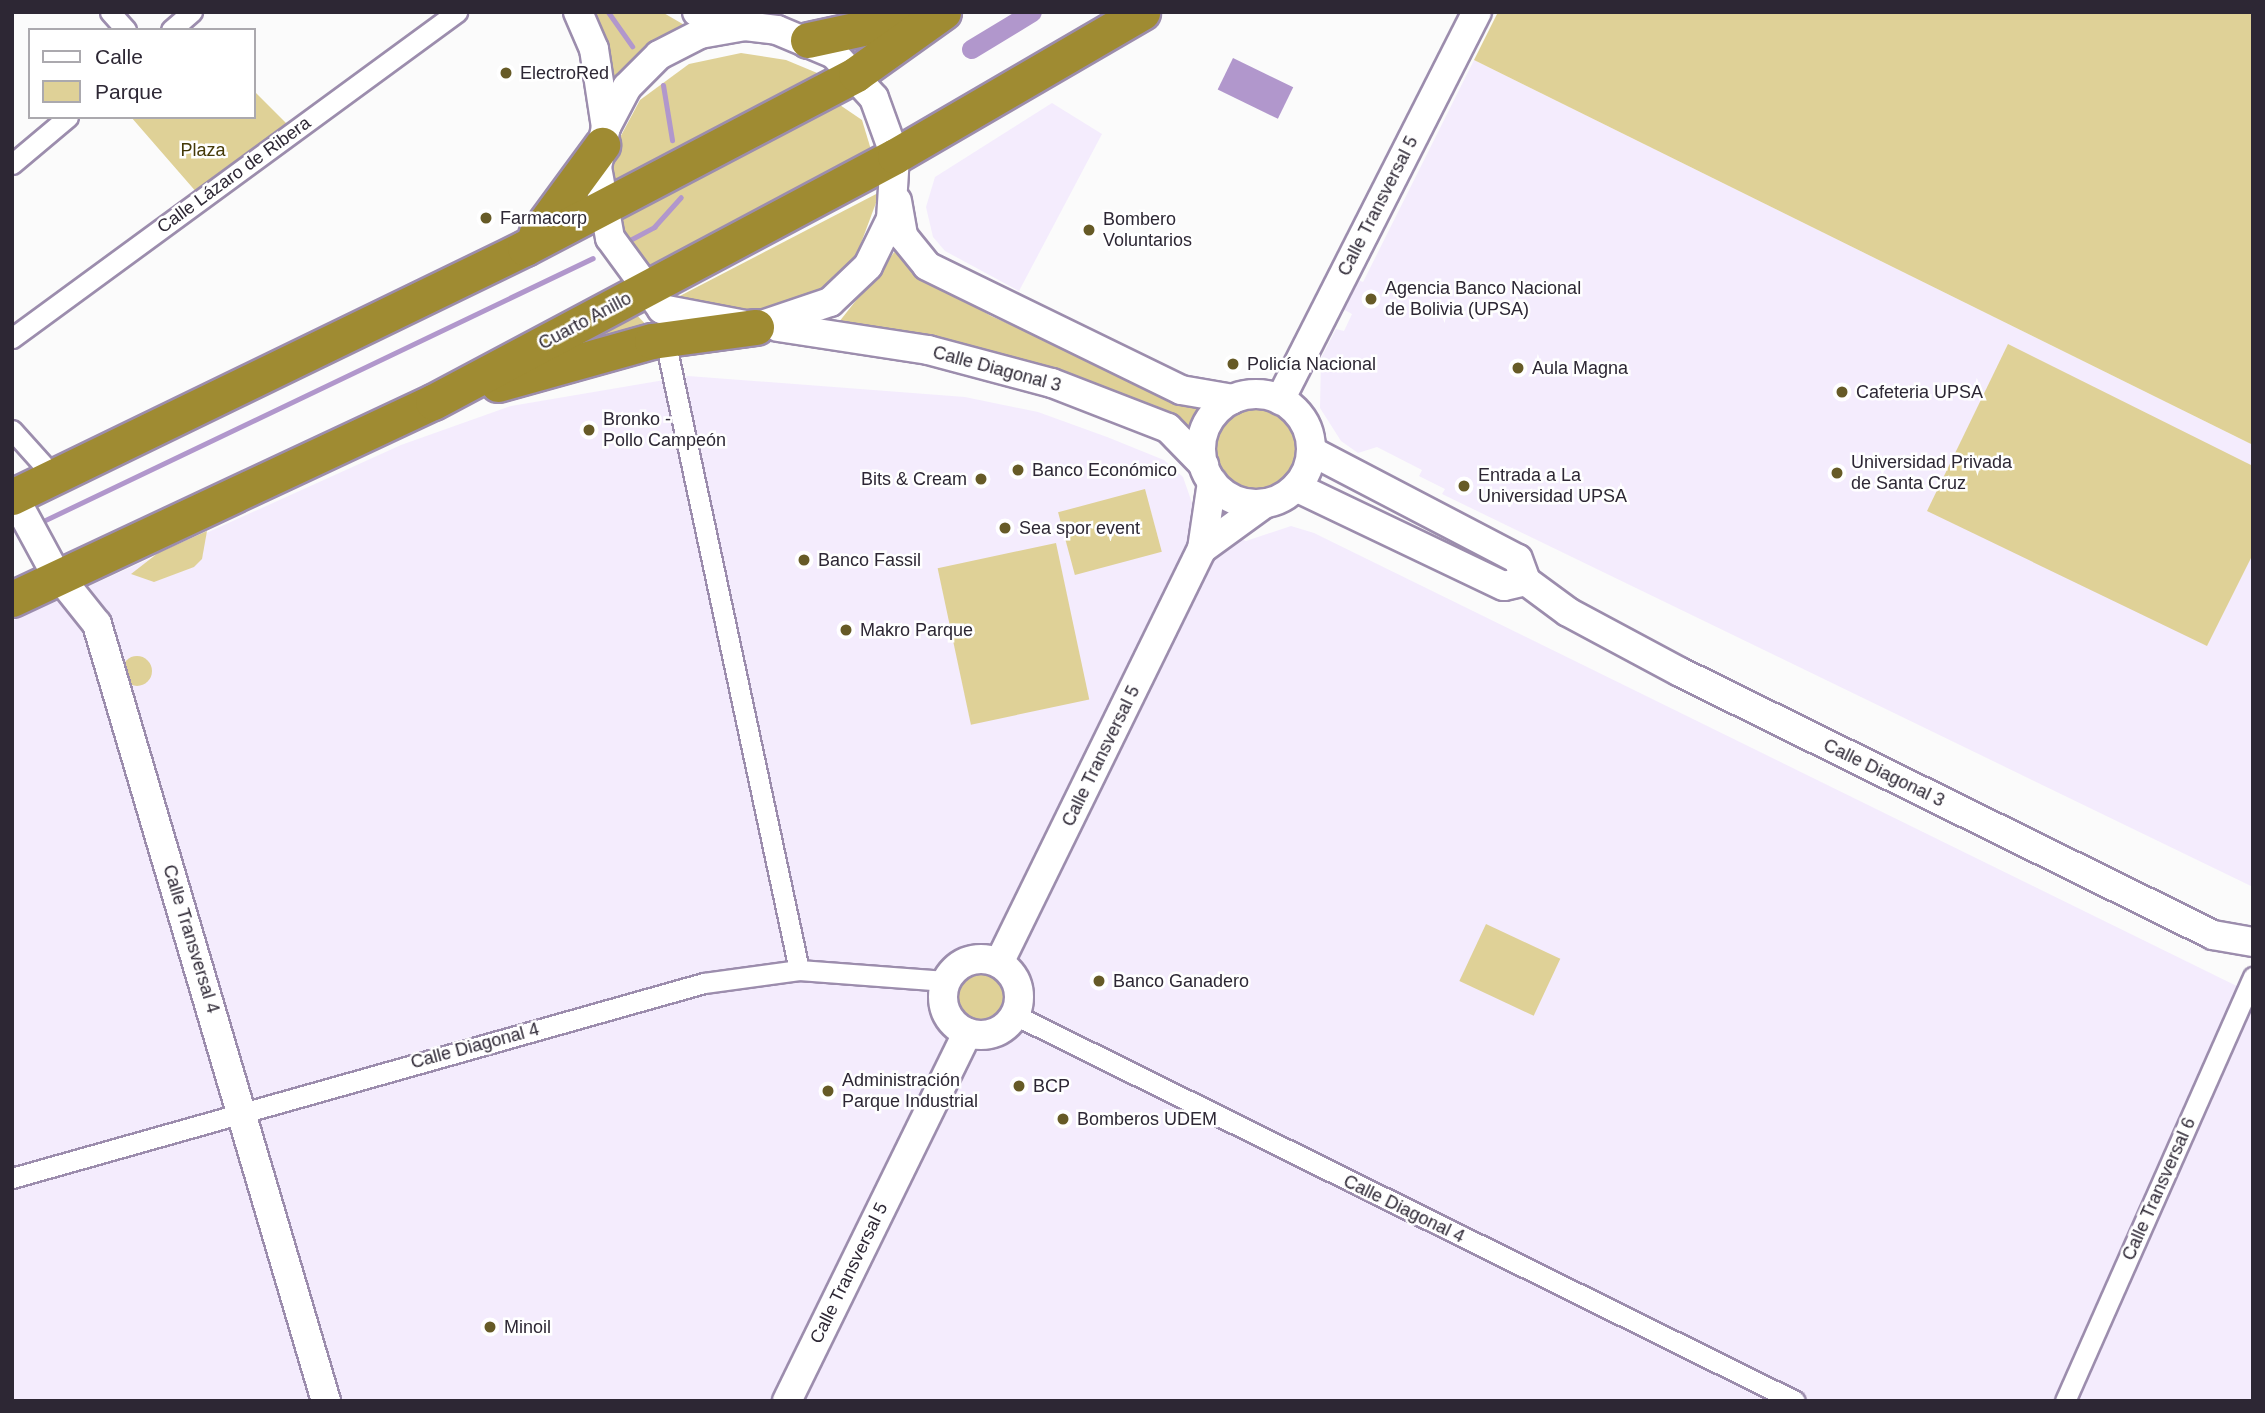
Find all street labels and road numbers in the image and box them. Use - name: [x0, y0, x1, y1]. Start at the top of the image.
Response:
- street label: Calle Lázaro de Ribera: [153, 112, 315, 238]
- street label: Calle Transversal 5: [1333, 132, 1423, 280]
- street label: Cuarto Anillo: [534, 287, 636, 355]
- street label: Calle Diagonal 3: [930, 341, 1064, 397]
- street label: Calle Transversal 5: [1057, 682, 1145, 830]
- street label: Calle Diagonal 3: [1820, 734, 1948, 812]
- street label: Calle Transversal 4: [158, 862, 224, 1016]
- street label: Calle Diagonal 4: [408, 1018, 542, 1074]
- street label: Calle Transversal 6: [2118, 1114, 2200, 1264]
- street label: Calle Diagonal 4: [1340, 1170, 1468, 1248]
- street label: Calle Transversal 5: [805, 1199, 893, 1347]

